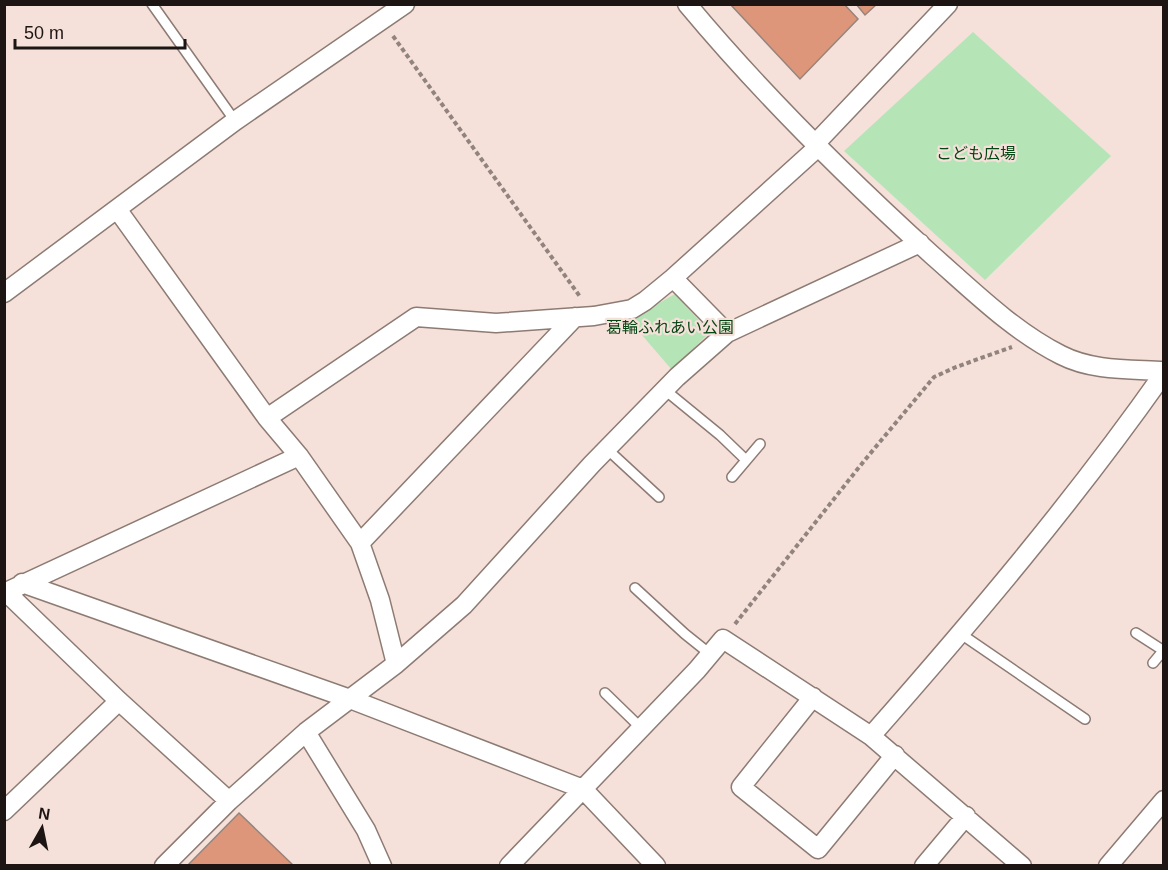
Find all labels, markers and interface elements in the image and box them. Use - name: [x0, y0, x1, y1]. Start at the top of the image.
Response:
- scale bar: [15, 12, 184, 50]
- text: 50 m: [24, 23, 64, 43]
- park label: こども広場: [936, 145, 1016, 162]
- park label: 葛輪ふれあい公園: [606, 319, 734, 336]
- north arrow: [12, 798, 72, 858]
- text: N: [37, 804, 51, 823]

